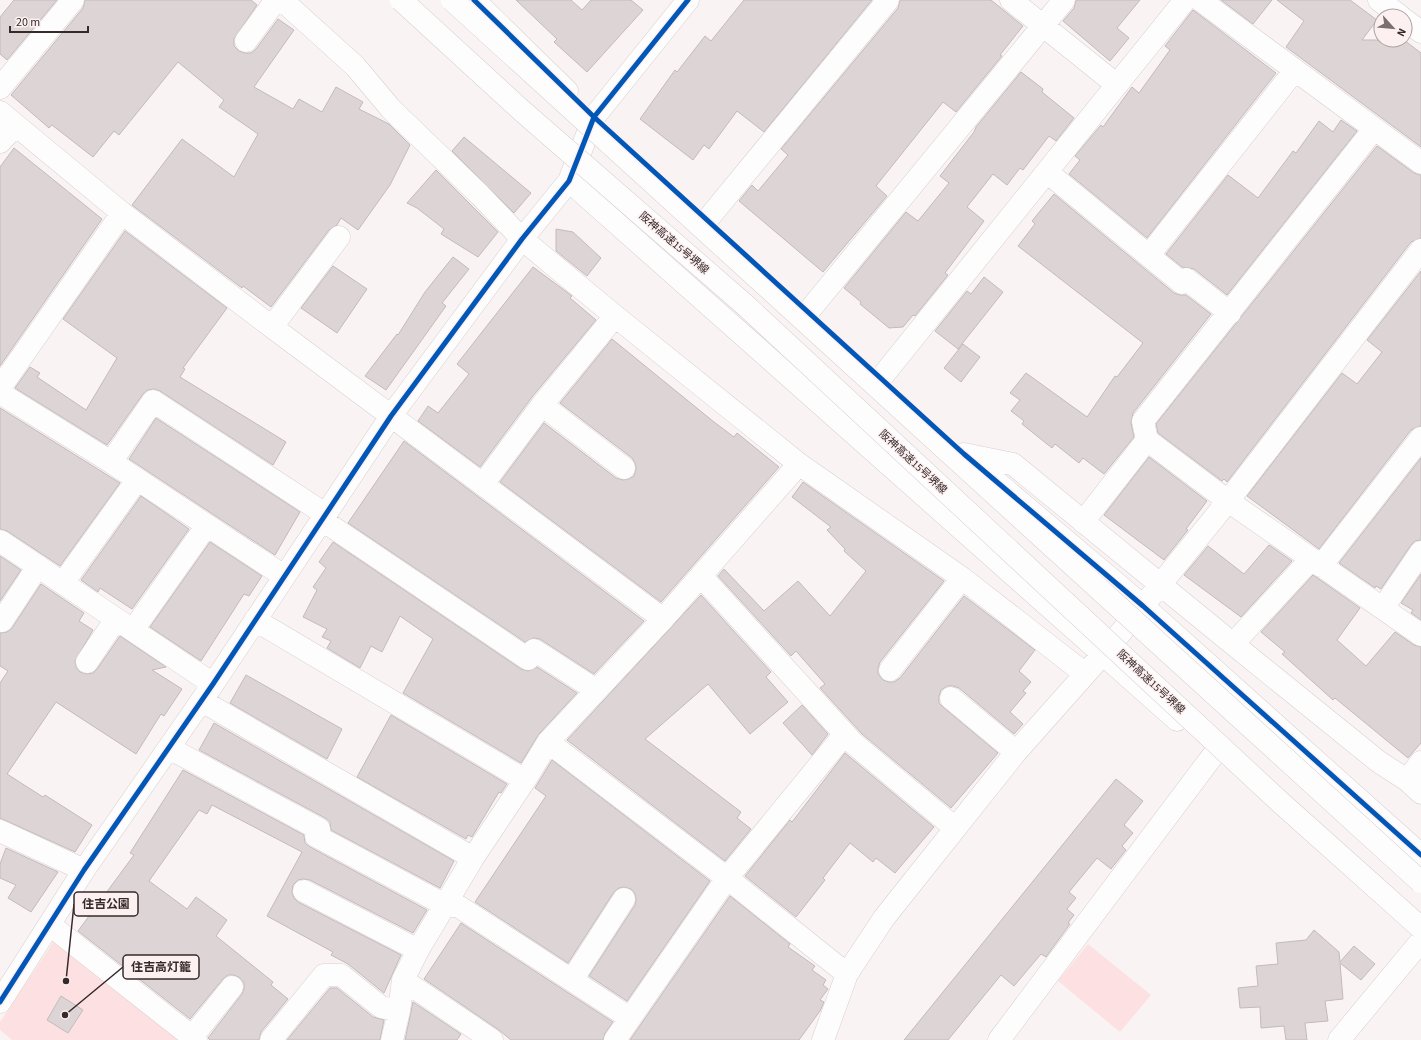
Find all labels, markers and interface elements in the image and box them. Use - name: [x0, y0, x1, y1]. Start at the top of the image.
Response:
- scale bar: [10, 8, 88, 34]
- north arrow: [1373, 8, 1413, 48]
- text: 20 m: [16, 14, 40, 31]
- text: N: [1393, 26, 1410, 39]
- street label: 阪神高速15号堺線: [636, 208, 712, 278]
- street label: 阪神高速15号堺線: [876, 427, 950, 497]
- street label: 阪神高速15号堺線: [1114, 647, 1188, 717]
- callout: 住吉公園: [74, 892, 138, 916]
- text: 住吉公園: [82, 896, 130, 913]
- callout: 住吉高灯籠: [123, 955, 199, 979]
- text: 住吉高灯籠: [131, 959, 191, 976]

